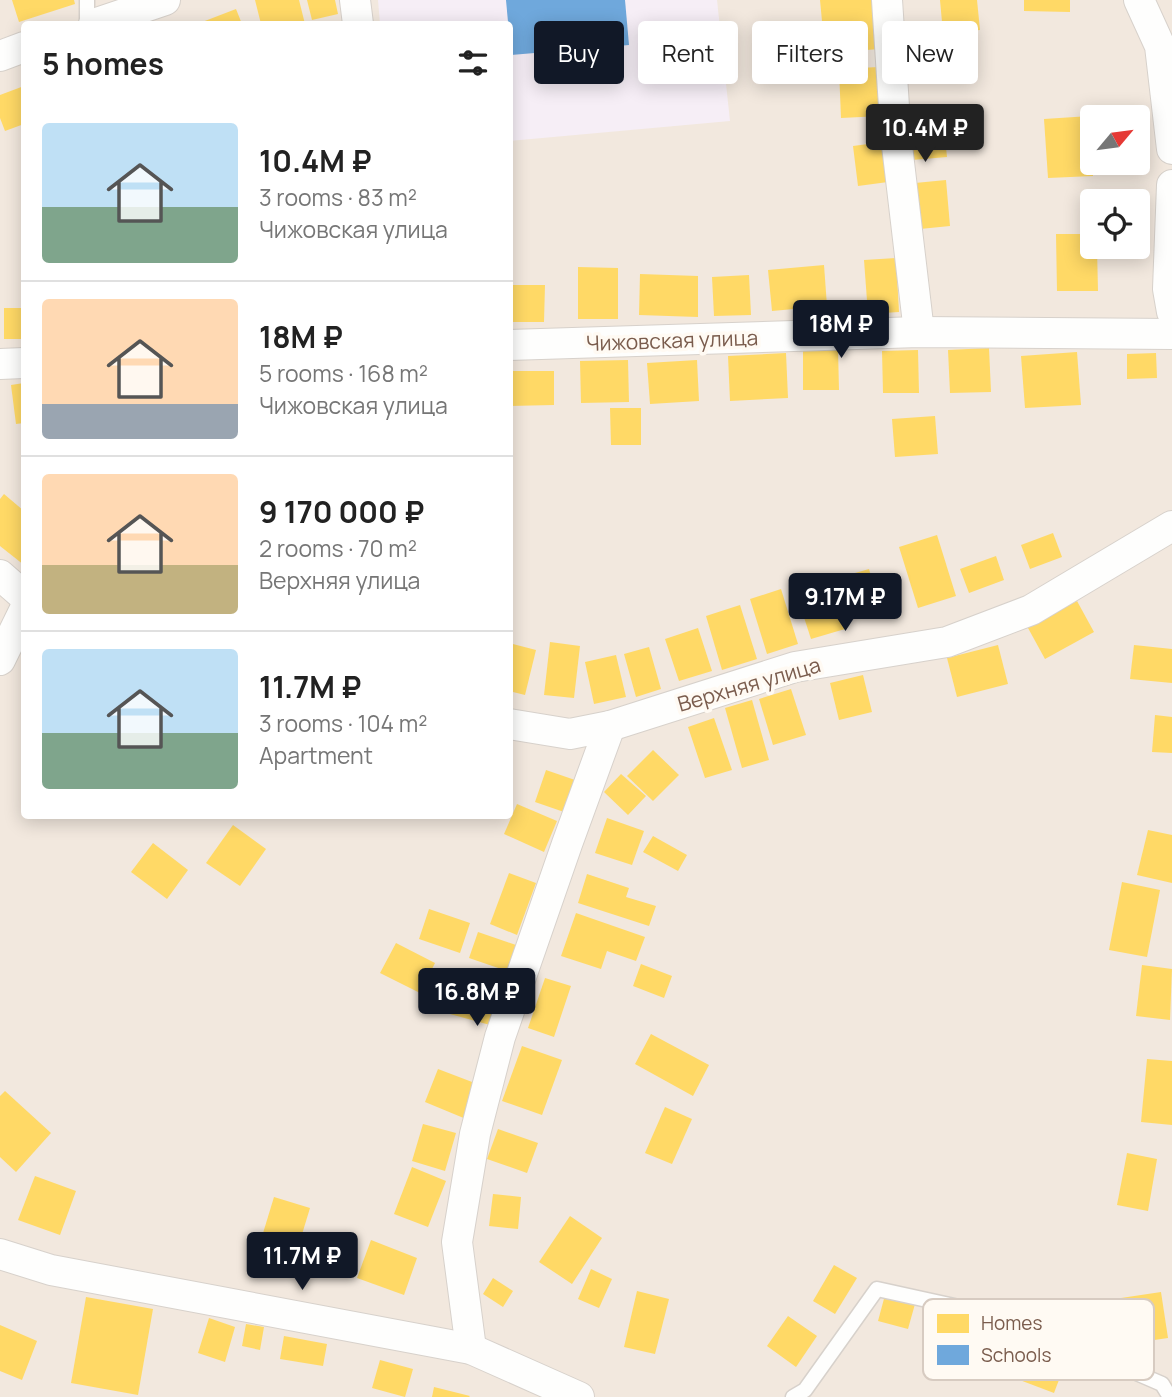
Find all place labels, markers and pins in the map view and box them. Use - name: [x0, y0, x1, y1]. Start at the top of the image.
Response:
- pin: 10.4M ₽: [860, 104, 990, 164]
- pin: 18M ₽: [792, 300, 890, 360]
- pin: 9.17M ₽: [780, 574, 910, 633]
- pin: 16.8M ₽: [412, 968, 542, 1028]
- pin: 11.7M ₽: [237, 1232, 367, 1292]

